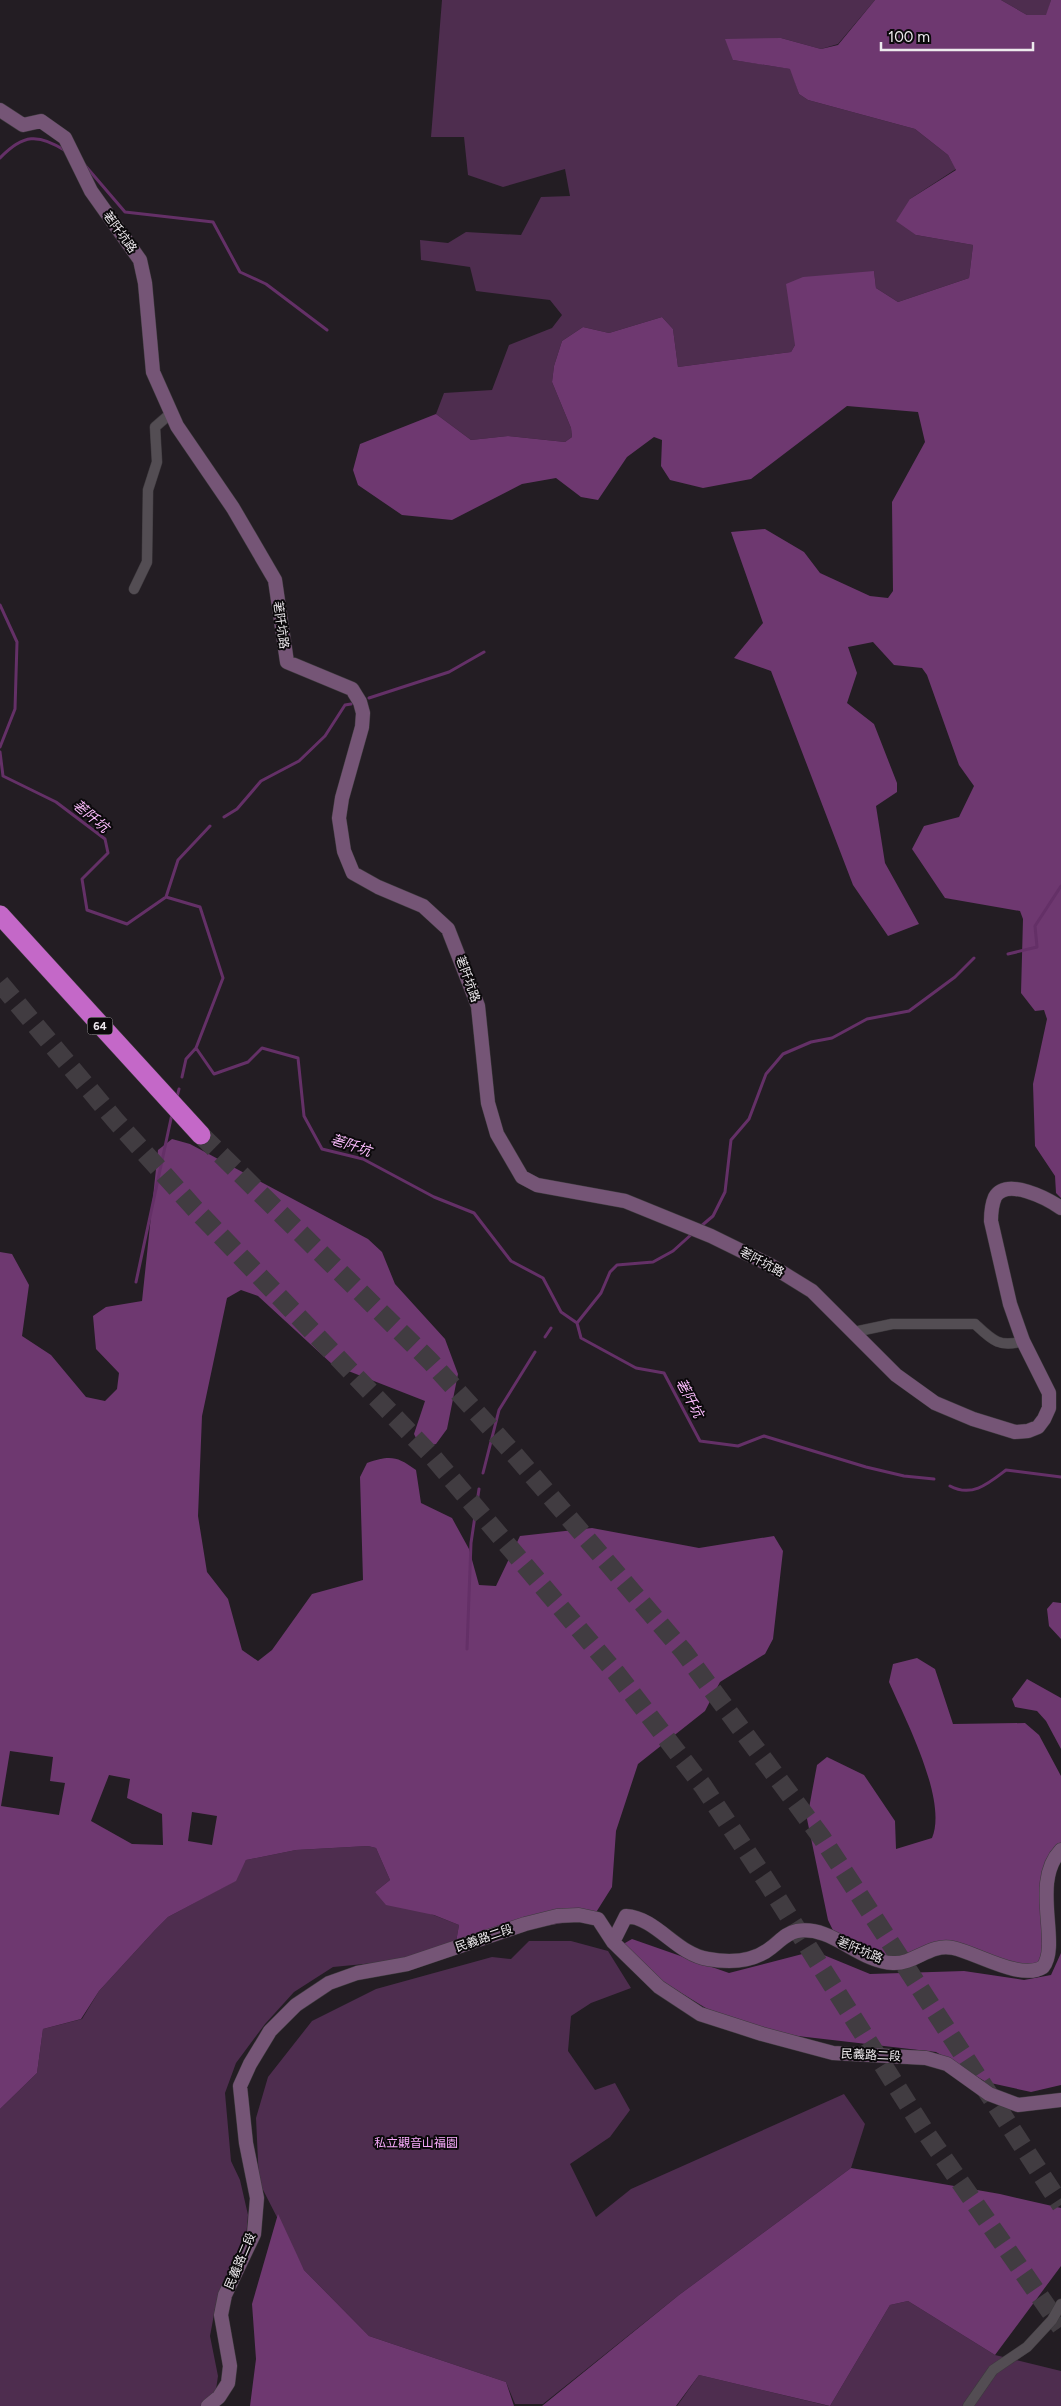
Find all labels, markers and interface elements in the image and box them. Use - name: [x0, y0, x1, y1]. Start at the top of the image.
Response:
- scale bar: [881, 20, 1034, 52]
- text: 100 m: [888, 28, 930, 46]
- street label: 荖阡坑路: [100, 208, 140, 256]
- street label: 荖阡坑路: [271, 600, 291, 650]
- water label: 荖阡坑: [69, 796, 114, 838]
- street label: 荖阡坑路: [453, 954, 483, 1004]
- road number: 64: [88, 1018, 112, 1034]
- water label: 荖阡坑: [328, 1131, 375, 1161]
- street label: 荖阡坑路: [738, 1245, 786, 1279]
- water label: 荖阡坑: [672, 1376, 708, 1423]
- street label: 民義路二段: [453, 1922, 515, 1954]
- street label: 荖阡坑路: [835, 1934, 885, 1966]
- street label: 民義路二段: [841, 2046, 901, 2064]
- park label: 私立觀音山福園: [374, 2136, 458, 2150]
- street label: 民義路二段: [222, 2231, 258, 2291]

